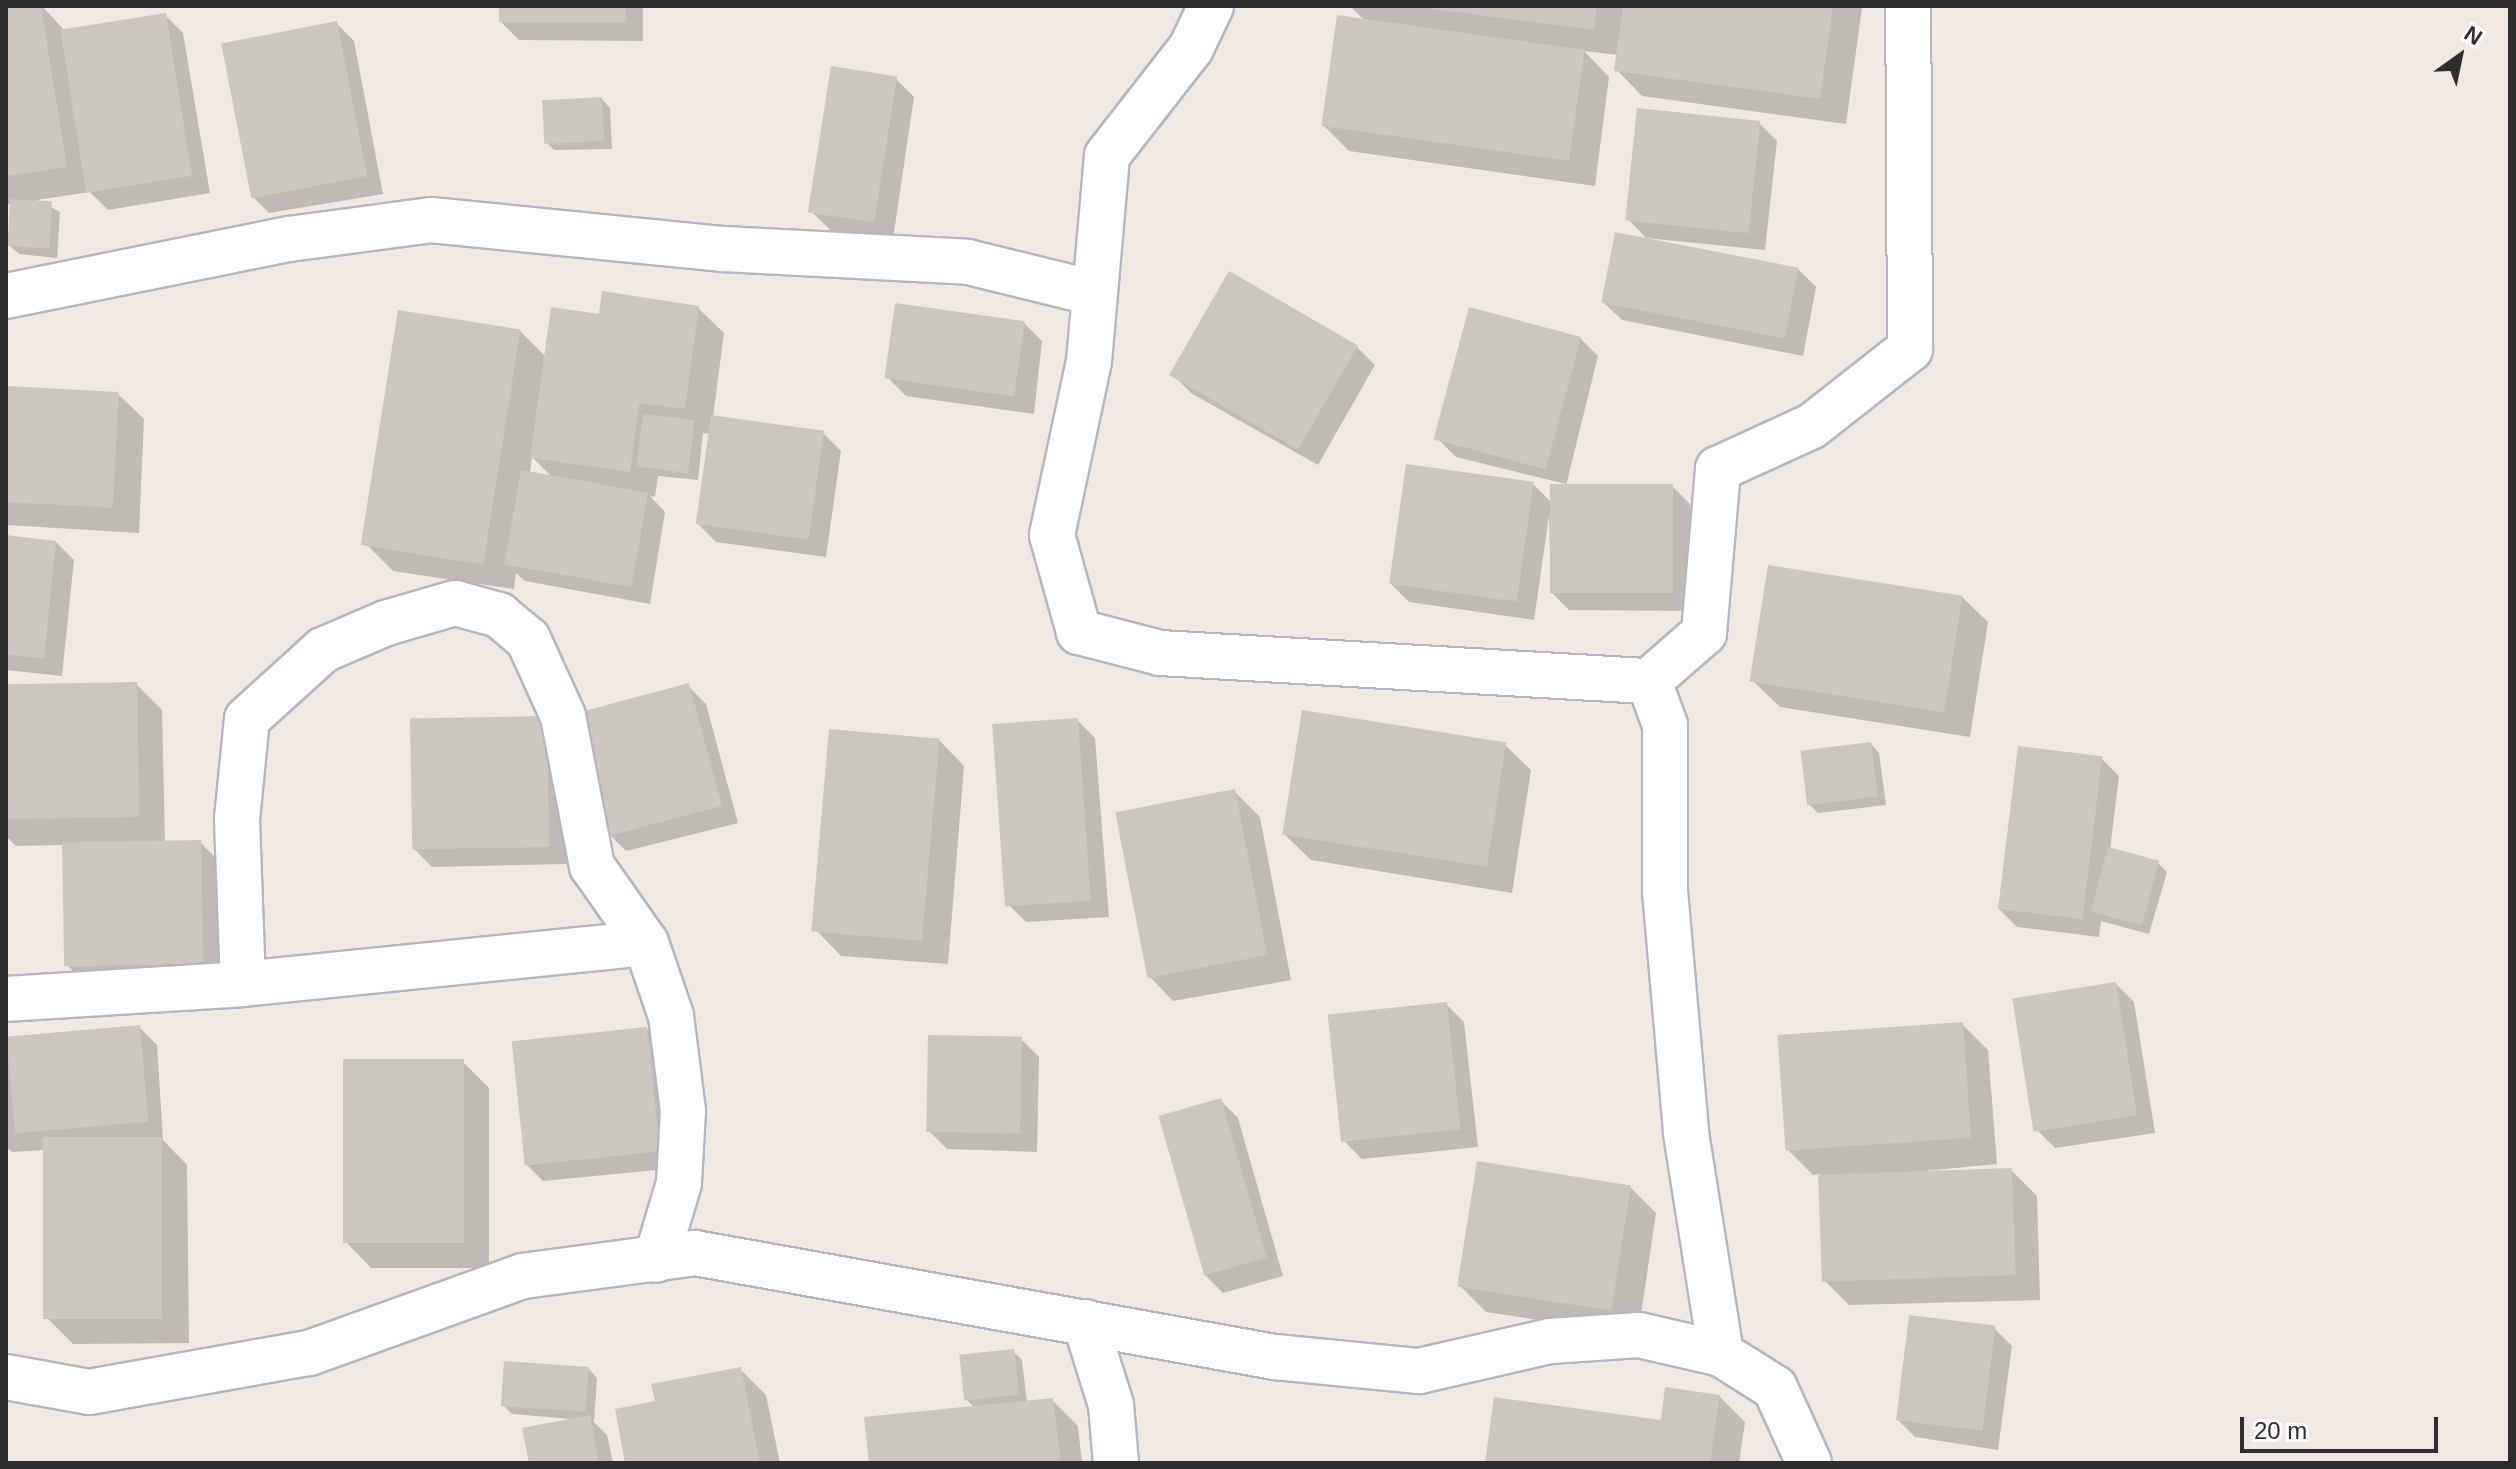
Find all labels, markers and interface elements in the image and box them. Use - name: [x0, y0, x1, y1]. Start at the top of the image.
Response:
- north arrow: [2420, 16, 2500, 96]
- text: N: [2460, 21, 2487, 50]
- scale bar: [2244, 1401, 2442, 1451]
- text: 20 m: [2254, 1417, 2307, 1444]

